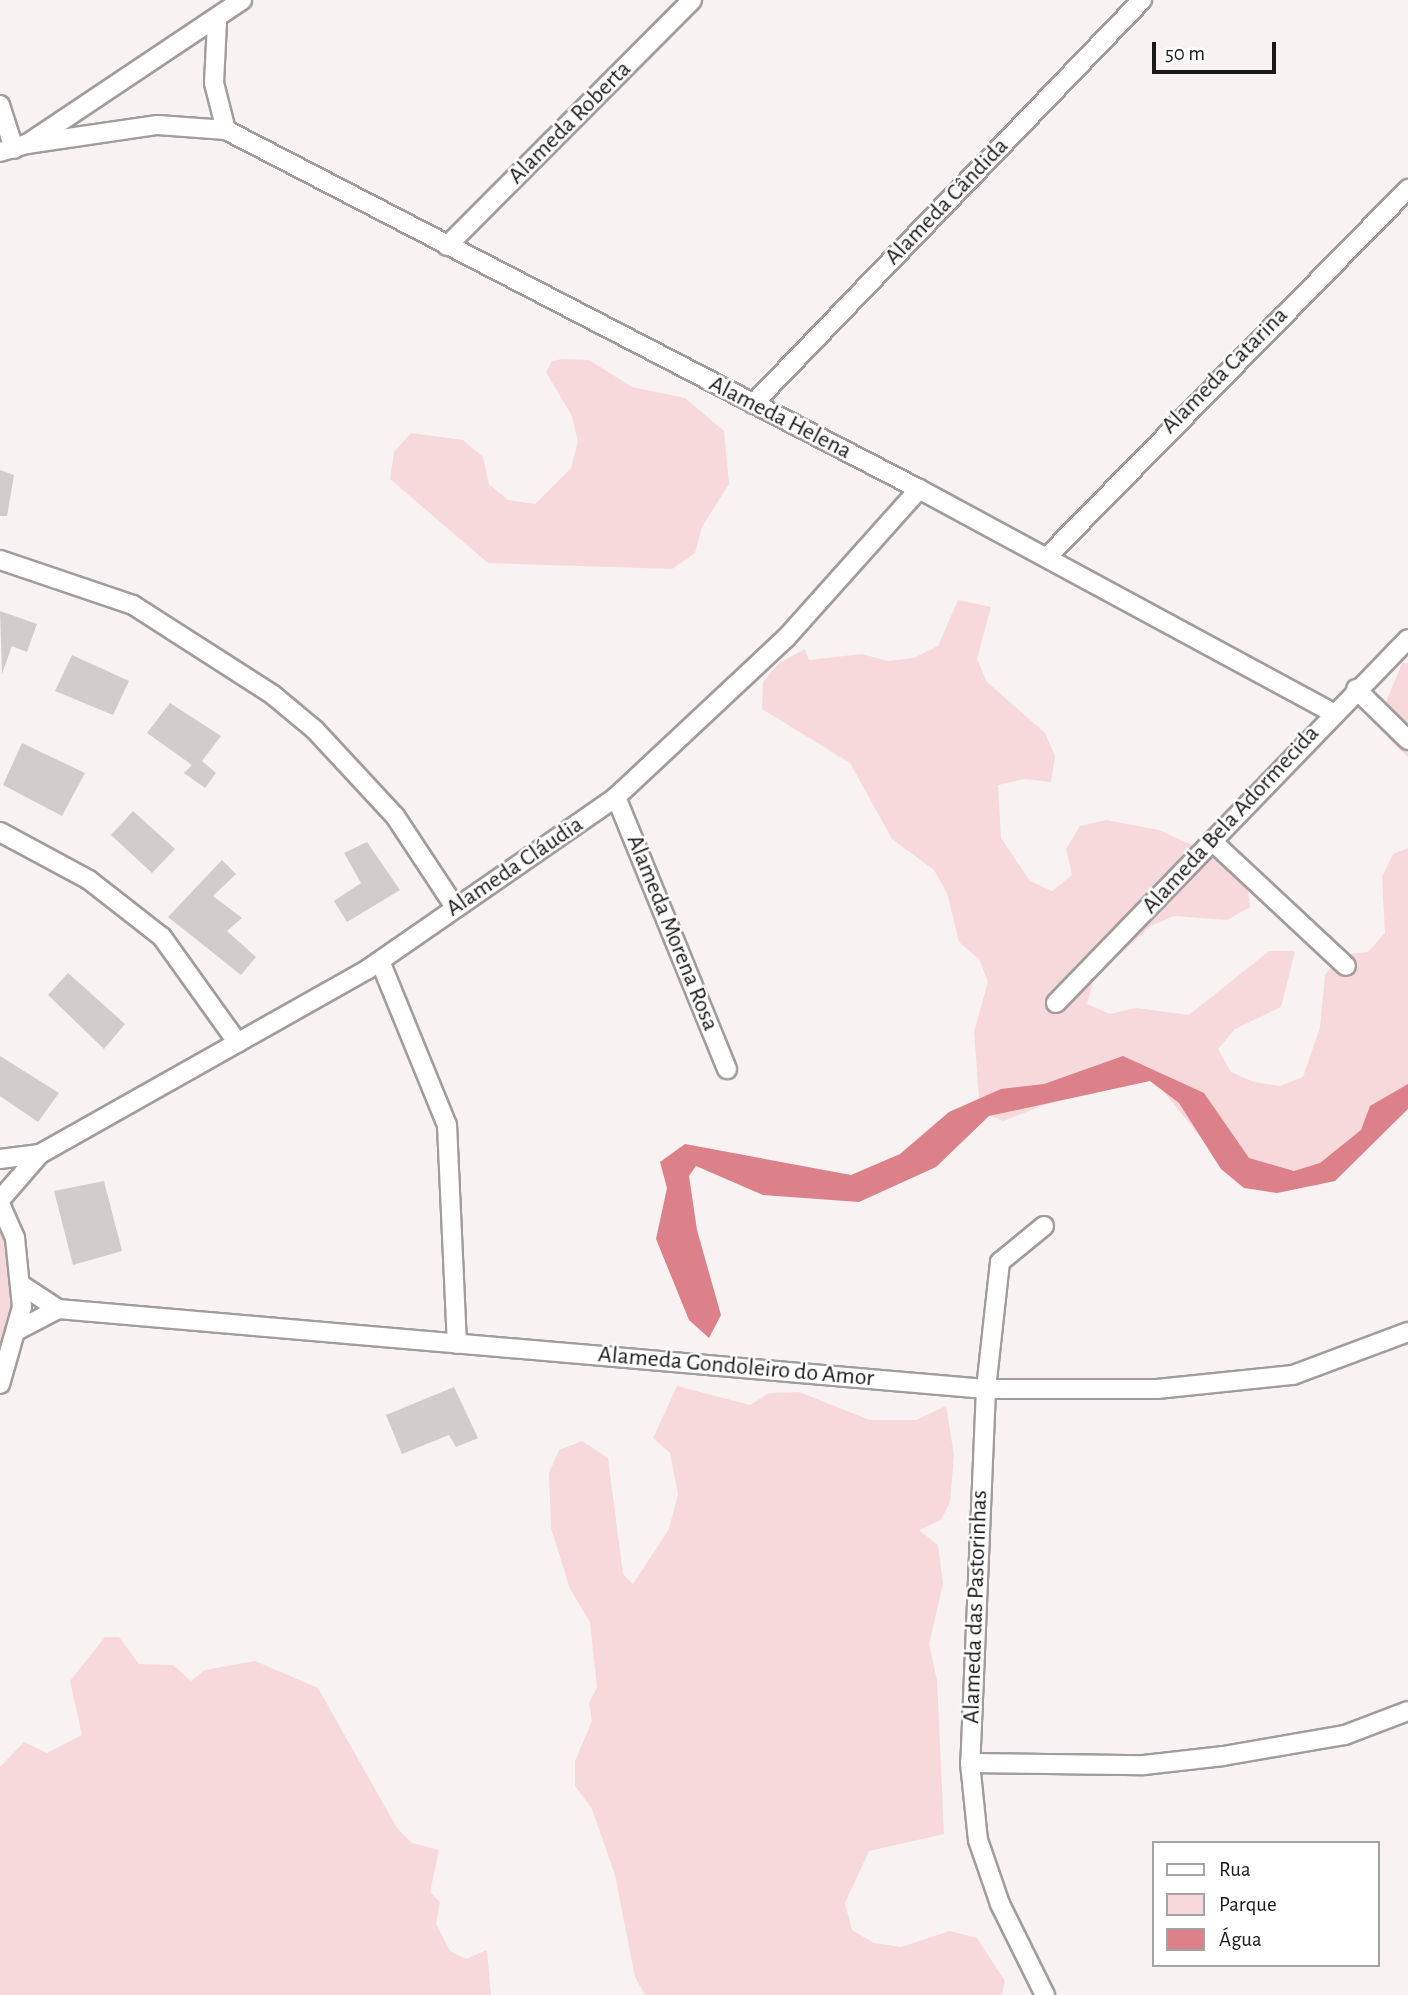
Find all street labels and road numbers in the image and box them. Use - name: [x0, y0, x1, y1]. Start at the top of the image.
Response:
- street label: Alameda Roberta: [502, 55, 638, 191]
- street label: Alameda Cândida: [879, 132, 1015, 272]
- street label: Alameda Catarina: [1156, 302, 1294, 440]
- street label: Alameda Helena: [704, 370, 856, 466]
- street label: Alameda Bela Adormecida: [1136, 720, 1326, 920]
- street label: Alameda Cláudia: [441, 810, 589, 924]
- street label: Alameda Morena Rosa: [620, 831, 724, 1035]
- street label: Alameda Gondoleiro do Amor: [597, 1341, 875, 1393]
- street label: Alameda das Pastorinhas: [958, 1490, 994, 1724]

